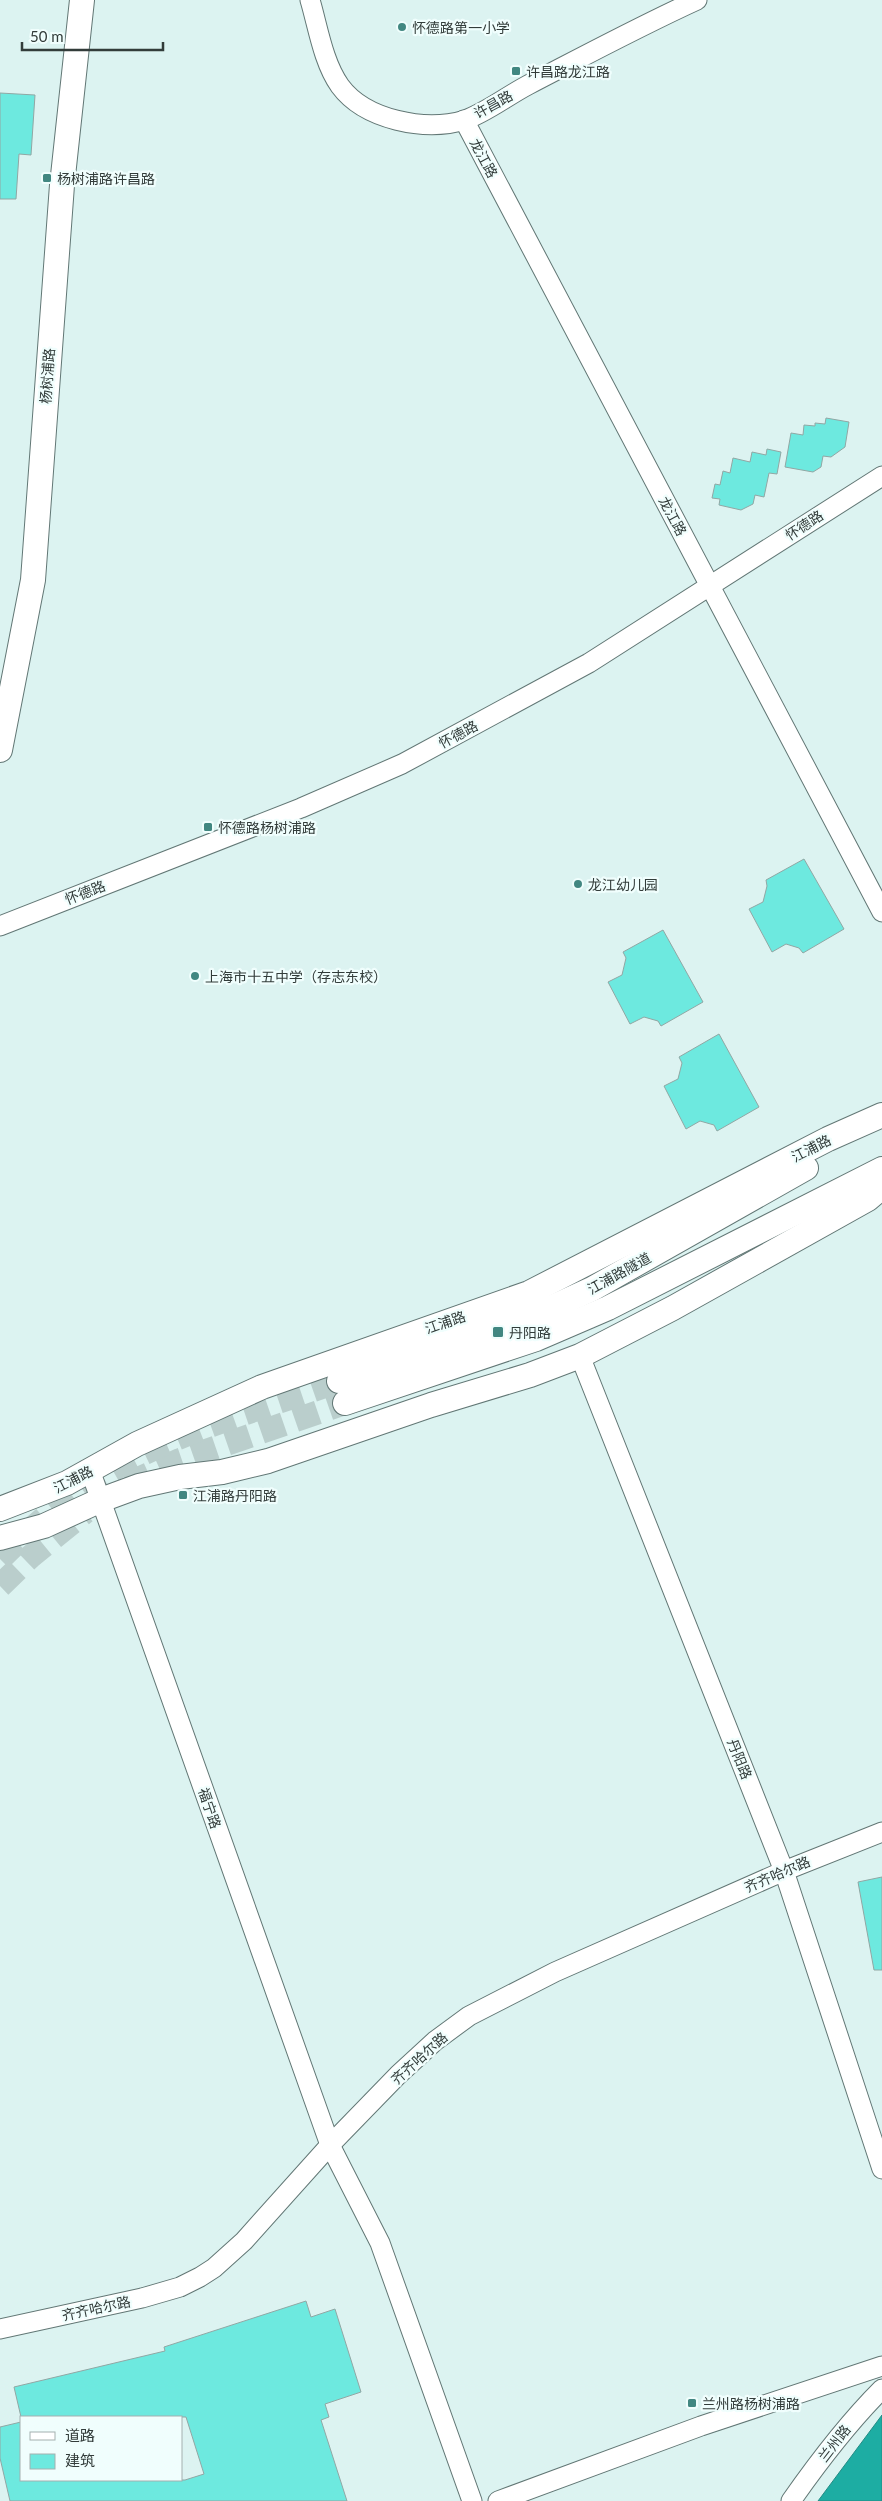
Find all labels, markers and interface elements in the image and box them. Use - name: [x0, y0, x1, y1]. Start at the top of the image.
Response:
- place label: 怀德路第一小学: [412, 19, 510, 36]
- scale bar: [22, 20, 164, 52]
- marker: 怀德路第一小学: [396, 21, 408, 33]
- text: 50 m: [30, 27, 64, 45]
- place label: 许昌路龙江路: [526, 63, 610, 80]
- marker: 许昌路龙江路: [510, 65, 522, 77]
- street label: 许昌路: [471, 86, 515, 122]
- street label: 龙江路: [467, 135, 501, 181]
- place label: 杨树浦路许昌路: [57, 170, 155, 187]
- marker: 杨树浦路许昌路: [41, 172, 53, 184]
- street label: 杨树浦路: [37, 347, 57, 405]
- street label: 龙江路: [656, 493, 690, 539]
- street label: 怀德路: [782, 506, 826, 544]
- street label: 怀德路: [435, 717, 481, 751]
- place label: 怀德路杨树浦路: [218, 819, 316, 836]
- marker: 怀德路杨树浦路: [202, 821, 214, 833]
- place label: 龙江幼儿园: [588, 876, 658, 893]
- street label: 怀德路: [62, 877, 108, 907]
- marker: 龙江幼儿园: [572, 878, 584, 890]
- place label: 上海市十五中学（存志东校）: [205, 968, 387, 985]
- marker: 上海市十五中学（存志东校）: [189, 970, 201, 982]
- street label: 江浦路: [788, 1131, 834, 1165]
- street label: 江浦路隧道: [584, 1249, 654, 1297]
- street label: 江浦路: [422, 1307, 468, 1337]
- place label: 丹阳路: [509, 1324, 551, 1341]
- marker: 丹阳路: [491, 1325, 505, 1339]
- street label: 江浦路: [50, 1462, 96, 1496]
- place label: 江浦路丹阳路: [193, 1487, 277, 1504]
- marker: 江浦路丹阳路: [177, 1489, 189, 1501]
- street label: 丹阳路: [724, 1736, 756, 1782]
- street label: 福宁路: [195, 1785, 225, 1831]
- street label: 齐齐哈尔路: [741, 1853, 813, 1895]
- street label: 齐齐哈尔路: [387, 2028, 451, 2088]
- street label: 齐齐哈尔路: [60, 2292, 132, 2324]
- place label: 兰州路杨树浦路: [702, 2395, 800, 2412]
- marker: 兰州路杨树浦路: [686, 2397, 698, 2409]
- legend: [20, 2416, 182, 2481]
- street label: 兰州路: [814, 2421, 854, 2465]
- text: 道路: [65, 2426, 95, 2444]
- text: 建筑: [65, 2451, 95, 2469]

